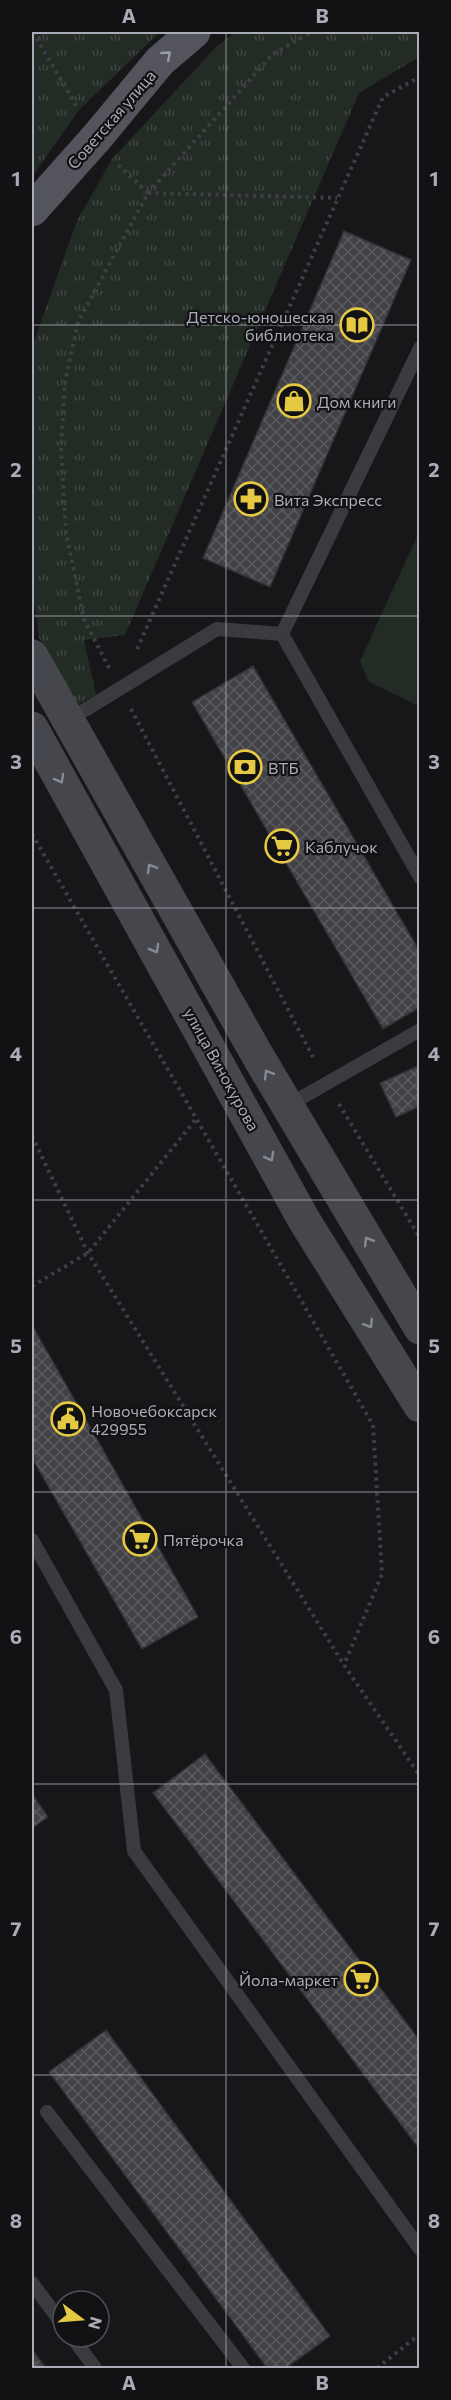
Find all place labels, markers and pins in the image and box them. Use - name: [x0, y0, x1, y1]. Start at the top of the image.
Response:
- place label: Детско-юношеская библиотека: [186, 307, 334, 344]
- library icon: Детско-юношеская библиотека: [339, 307, 375, 343]
- shop icon: Дом книги: [276, 383, 312, 419]
- place label: Дом книги: [317, 392, 397, 411]
- pharmacy icon: Вита Экспресс: [233, 481, 269, 517]
- place label: Вита Экспресс: [274, 490, 382, 509]
- bank icon: ВТБ: [227, 749, 263, 785]
- place label: ВТБ: [268, 758, 299, 777]
- supermarket icon: Каблучок: [264, 828, 300, 864]
- place label: Каблучок: [305, 837, 378, 856]
- public building icon: Новочебоксарск 429955: [50, 1401, 86, 1437]
- place label: Новочебоксарск 429955: [91, 1401, 217, 1438]
- supermarket icon: Пятёрочка: [122, 1521, 158, 1557]
- place label: Пятёрочка: [163, 1530, 243, 1549]
- supermarket icon: Йола-маркет: [343, 1961, 379, 1997]
- place label: Йола-маркет: [239, 1970, 338, 1989]

